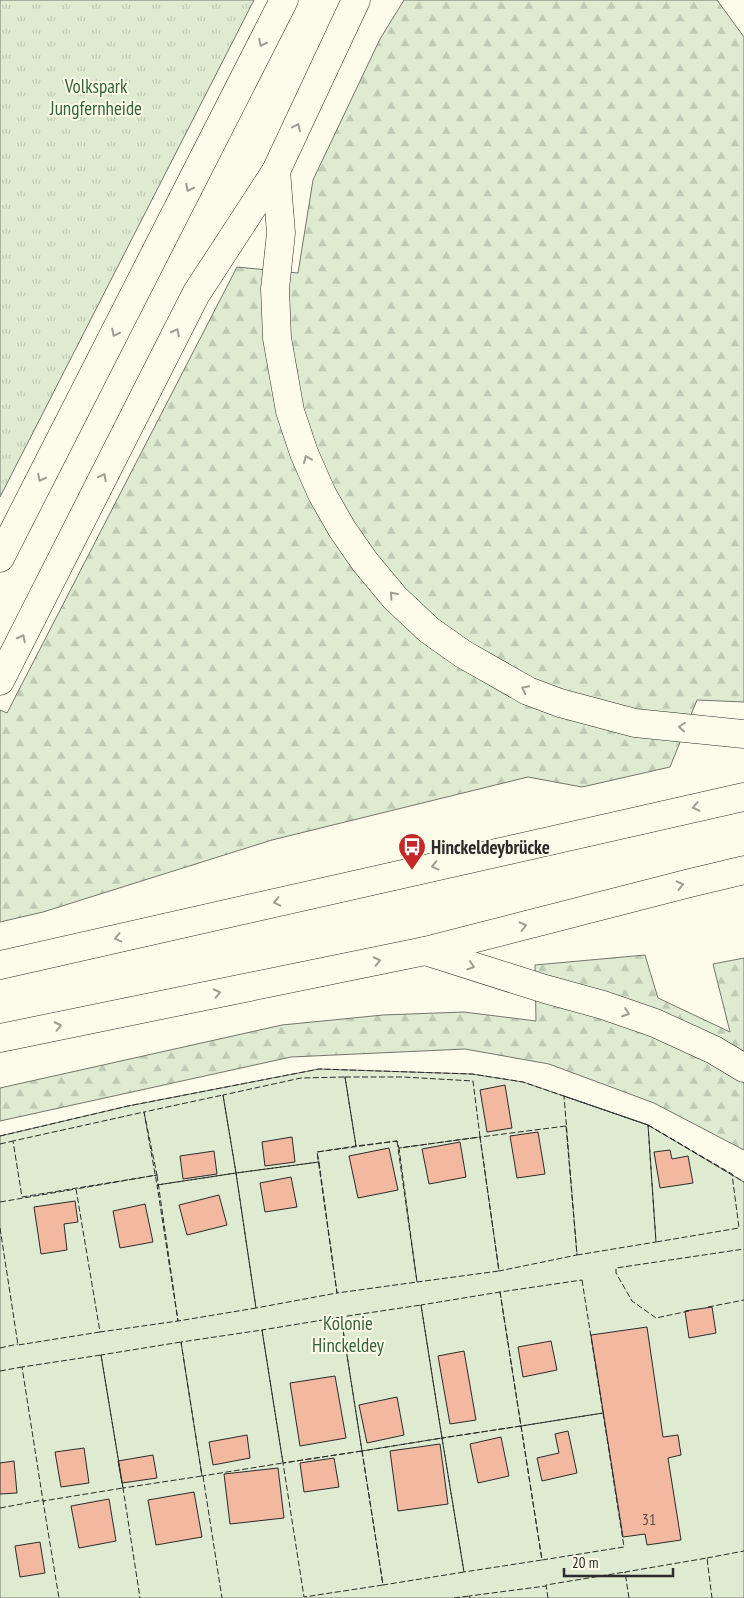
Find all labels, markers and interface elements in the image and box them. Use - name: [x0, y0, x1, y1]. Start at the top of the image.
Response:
- one-way arrow: [258, 38, 268, 47]
- park label: Volkspark Jungfernheide: [49, 74, 142, 120]
- one-way arrow: [291, 123, 301, 132]
- one-way arrow: [185, 183, 195, 192]
- one-way arrow: [111, 328, 121, 337]
- one-way arrow: [170, 328, 180, 337]
- one-way arrow: [303, 455, 313, 464]
- one-way arrow: [37, 473, 47, 482]
- one-way arrow: [97, 473, 107, 482]
- one-way arrow: [390, 592, 399, 601]
- one-way arrow: [16, 634, 26, 643]
- one-way arrow: [521, 685, 530, 695]
- one-way arrow: [678, 722, 686, 733]
- one-way arrow: [692, 801, 701, 812]
- bus stop icon: Hinckeldeybrücke: [397, 832, 427, 871]
- place label: Hinckeldeybrücke: [431, 835, 550, 859]
- one-way arrow: [431, 860, 440, 871]
- one-way arrow: [676, 880, 684, 891]
- one-way arrow: [272, 896, 281, 907]
- one-way arrow: [518, 921, 526, 931]
- one-way arrow: [114, 932, 123, 943]
- one-way arrow: [372, 956, 381, 966]
- one-way arrow: [466, 960, 475, 970]
- one-way arrow: [213, 989, 222, 999]
- one-way arrow: [622, 1007, 630, 1017]
- one-way arrow: [54, 1021, 63, 1032]
- park label: Kolonie Hinckeldey: [312, 1311, 385, 1357]
- house number: 31: [642, 1509, 656, 1529]
- scale bar: [564, 1546, 673, 1578]
- text: 20 m: [572, 1553, 598, 1572]

